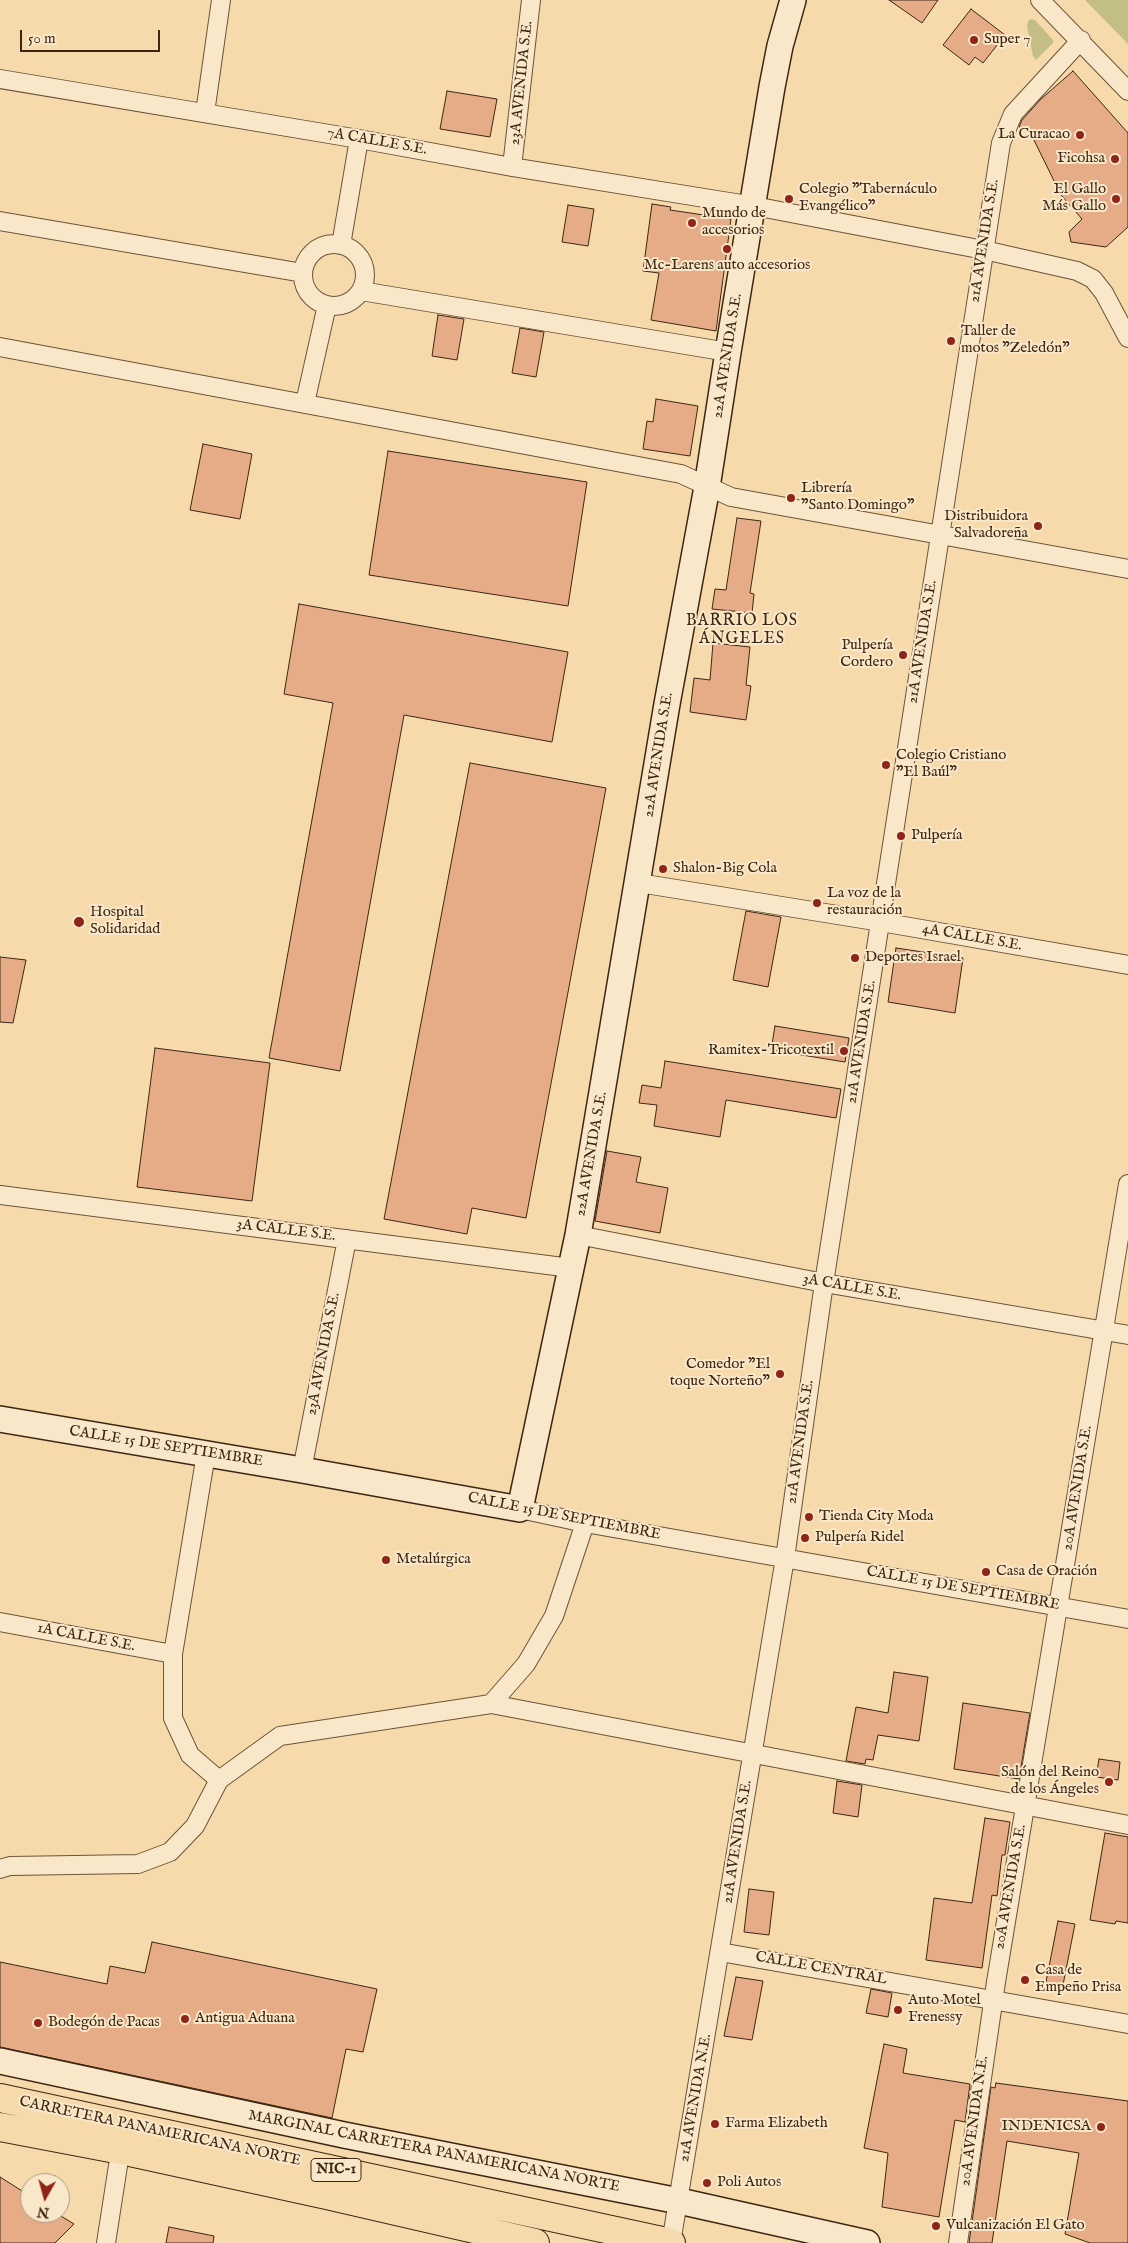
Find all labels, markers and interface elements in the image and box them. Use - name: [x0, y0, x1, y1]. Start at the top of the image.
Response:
- scale bar: [22, 20, 162, 52]
- street label: 23A AVENIDA S.E.: [507, 20, 537, 146]
- text: 50 m: [28, 29, 56, 48]
- place label: Super 7: [984, 31, 1030, 49]
- marker: Super 7: [968, 34, 980, 46]
- street label: 7A CALLE S.E.: [326, 124, 428, 160]
- place label: La Curacao: [998, 126, 1070, 144]
- marker: La Curacao: [1074, 129, 1086, 141]
- place label: Ficohsa: [1057, 150, 1105, 168]
- marker: Ficohsa: [1109, 153, 1121, 165]
- street label: 21A AVENIDA S.E.: [966, 178, 1004, 304]
- place label: Colegio "Tabernáculo Evangélico": [799, 181, 937, 216]
- place label: El Gallo Más Gallo: [1042, 181, 1106, 216]
- marker: Colegio "Tabernáculo Evangélico": [783, 193, 795, 205]
- marker: El Gallo Más Gallo: [1110, 193, 1122, 205]
- place label: Mundo de accesorios: [702, 205, 766, 240]
- marker: Mundo de accesorios: [686, 217, 698, 229]
- marker: Mc-Larens auto accesorios: [721, 243, 733, 255]
- place label: Mc-Larens auto accesorios: [644, 257, 810, 275]
- street label: 22A AVENIDA S.E.: [709, 292, 747, 420]
- place label: Taller de motos "Zeledón": [961, 323, 1070, 358]
- marker: Taller de motos "Zeledón": [945, 335, 957, 347]
- place label: Librería "Santo Domingo": [801, 480, 914, 515]
- marker: Librería "Santo Domingo": [785, 492, 797, 504]
- place label: Distribuidora Salvadoreña: [944, 508, 1028, 543]
- marker: Distribuidora Salvadoreña: [1032, 520, 1044, 532]
- street label: 21A AVENIDA S.E.: [904, 579, 942, 705]
- district label: BARRIO LOS ÁNGELES: [685, 612, 799, 650]
- place label: Pulpería Cordero: [840, 637, 893, 672]
- marker: Pulpería Cordero: [897, 649, 909, 661]
- street label: 22A AVENIDA S.E.: [640, 691, 678, 819]
- place label: Colegio Cristiano "El Baúl": [896, 747, 1006, 782]
- marker: Colegio Cristiano "El Baúl": [880, 759, 892, 771]
- place label: Pulpería: [911, 827, 963, 845]
- marker: Pulpería: [895, 830, 907, 842]
- place label: Shalon-Big Cola: [673, 860, 777, 878]
- marker: Shalon-Big Cola: [657, 863, 669, 875]
- place label: La voz de la restauración: [827, 885, 902, 920]
- marker: La voz de la restauración: [811, 897, 823, 909]
- place label: Hospital Solidaridad: [90, 904, 160, 939]
- marker: Hospital Solidaridad: [72, 915, 86, 929]
- street label: 4A CALLE S.E.: [921, 920, 1023, 956]
- place label: Deportes Israel: [865, 949, 961, 967]
- marker: Deportes Israel: [849, 952, 861, 964]
- street label: 21A AVENIDA S.E.: [843, 979, 881, 1105]
- place label: Ramitex-Tricotextil: [708, 1042, 834, 1060]
- marker: Ramitex-Tricotextil: [838, 1045, 850, 1057]
- street label: 22A AVENIDA S.E.: [572, 1090, 612, 1218]
- street label: 3A CALLE S.E.: [236, 1216, 336, 1246]
- street label: 3A CALLE S.E.: [802, 1271, 902, 1305]
- street label: 23A AVENIDA S.E.: [303, 1291, 345, 1417]
- place label: Comedor "El toque Norteño": [670, 1356, 770, 1391]
- marker: Comedor "El toque Norteño": [774, 1368, 786, 1380]
- street label: 21A AVENIDA S.E.: [783, 1379, 819, 1505]
- street label: CALLE 15 DE SEPTIEMBRE: [68, 1423, 264, 1471]
- street label: 20A AVENIDA S.E.: [1059, 1424, 1097, 1552]
- street label: CALLE 15 DE SEPTIEMBRE: [466, 1489, 662, 1545]
- place label: Tienda City Moda: [819, 1508, 933, 1526]
- marker: Tienda City Moda: [803, 1511, 815, 1523]
- place label: Pulpería Ridel: [815, 1529, 904, 1547]
- marker: Pulpería Ridel: [799, 1532, 811, 1544]
- place label: Metalúrgica: [396, 1551, 471, 1569]
- marker: Metalúrgica: [380, 1554, 392, 1566]
- street label: CALLE 15 DE SEPTIEMBRE: [865, 1563, 1061, 1615]
- place label: Casa de Oración: [996, 1563, 1097, 1581]
- marker: Casa de Oración: [980, 1566, 992, 1578]
- street label: 1A CALLE S.E.: [36, 1620, 136, 1656]
- place label: Salón del Reino de los Ángeles: [1001, 1764, 1099, 1799]
- marker: Salón del Reino de los Ángeles: [1103, 1776, 1115, 1788]
- street label: 21A AVENIDA S.E.: [719, 1779, 757, 1905]
- street label: 20A AVENIDA S.E.: [991, 1823, 1031, 1951]
- street label: CALLE CENTRAL: [754, 1949, 888, 1989]
- place label: Casa de Empeño Prisa: [1035, 1962, 1121, 1997]
- marker: Casa de Empeño Prisa: [1019, 1974, 1031, 1986]
- place label: Auto Motel Frenessy: [908, 1992, 981, 2027]
- marker: Auto Motel Frenessy: [892, 2004, 904, 2016]
- place label: Antigua Aduana: [195, 2010, 295, 2028]
- marker: Antigua Aduana: [179, 2013, 191, 2025]
- place label: Bodegón de Pacas: [48, 2014, 160, 2032]
- marker: Bodegón de Pacas: [32, 2017, 44, 2029]
- street label: 21A AVENIDA N.E.: [676, 2033, 716, 2163]
- street label: 20A AVENIDA N.E.: [957, 2055, 993, 2187]
- street label: CARRETERA PANAMERICANA NORTE: [17, 2093, 303, 2171]
- street label: MARGINAL CARRETERA PANAMERICANA NORTE: [247, 2107, 621, 2197]
- place label: Farma Elizabeth: [725, 2115, 828, 2133]
- marker: Farma Elizabeth: [709, 2118, 721, 2130]
- place label: INDENICSA: [1001, 2118, 1091, 2136]
- marker: INDENICSA: [1095, 2121, 1107, 2133]
- road number: NIC-1: [311, 2158, 361, 2182]
- north arrow: [20, 2173, 70, 2223]
- place label: Poli Autos: [717, 2174, 781, 2192]
- marker: Poli Autos: [701, 2177, 713, 2189]
- text: N: [36, 2202, 50, 2222]
- place label: Vulcanización El Gato: [946, 2217, 1085, 2235]
- marker: Vulcanización El Gato: [930, 2220, 942, 2232]

